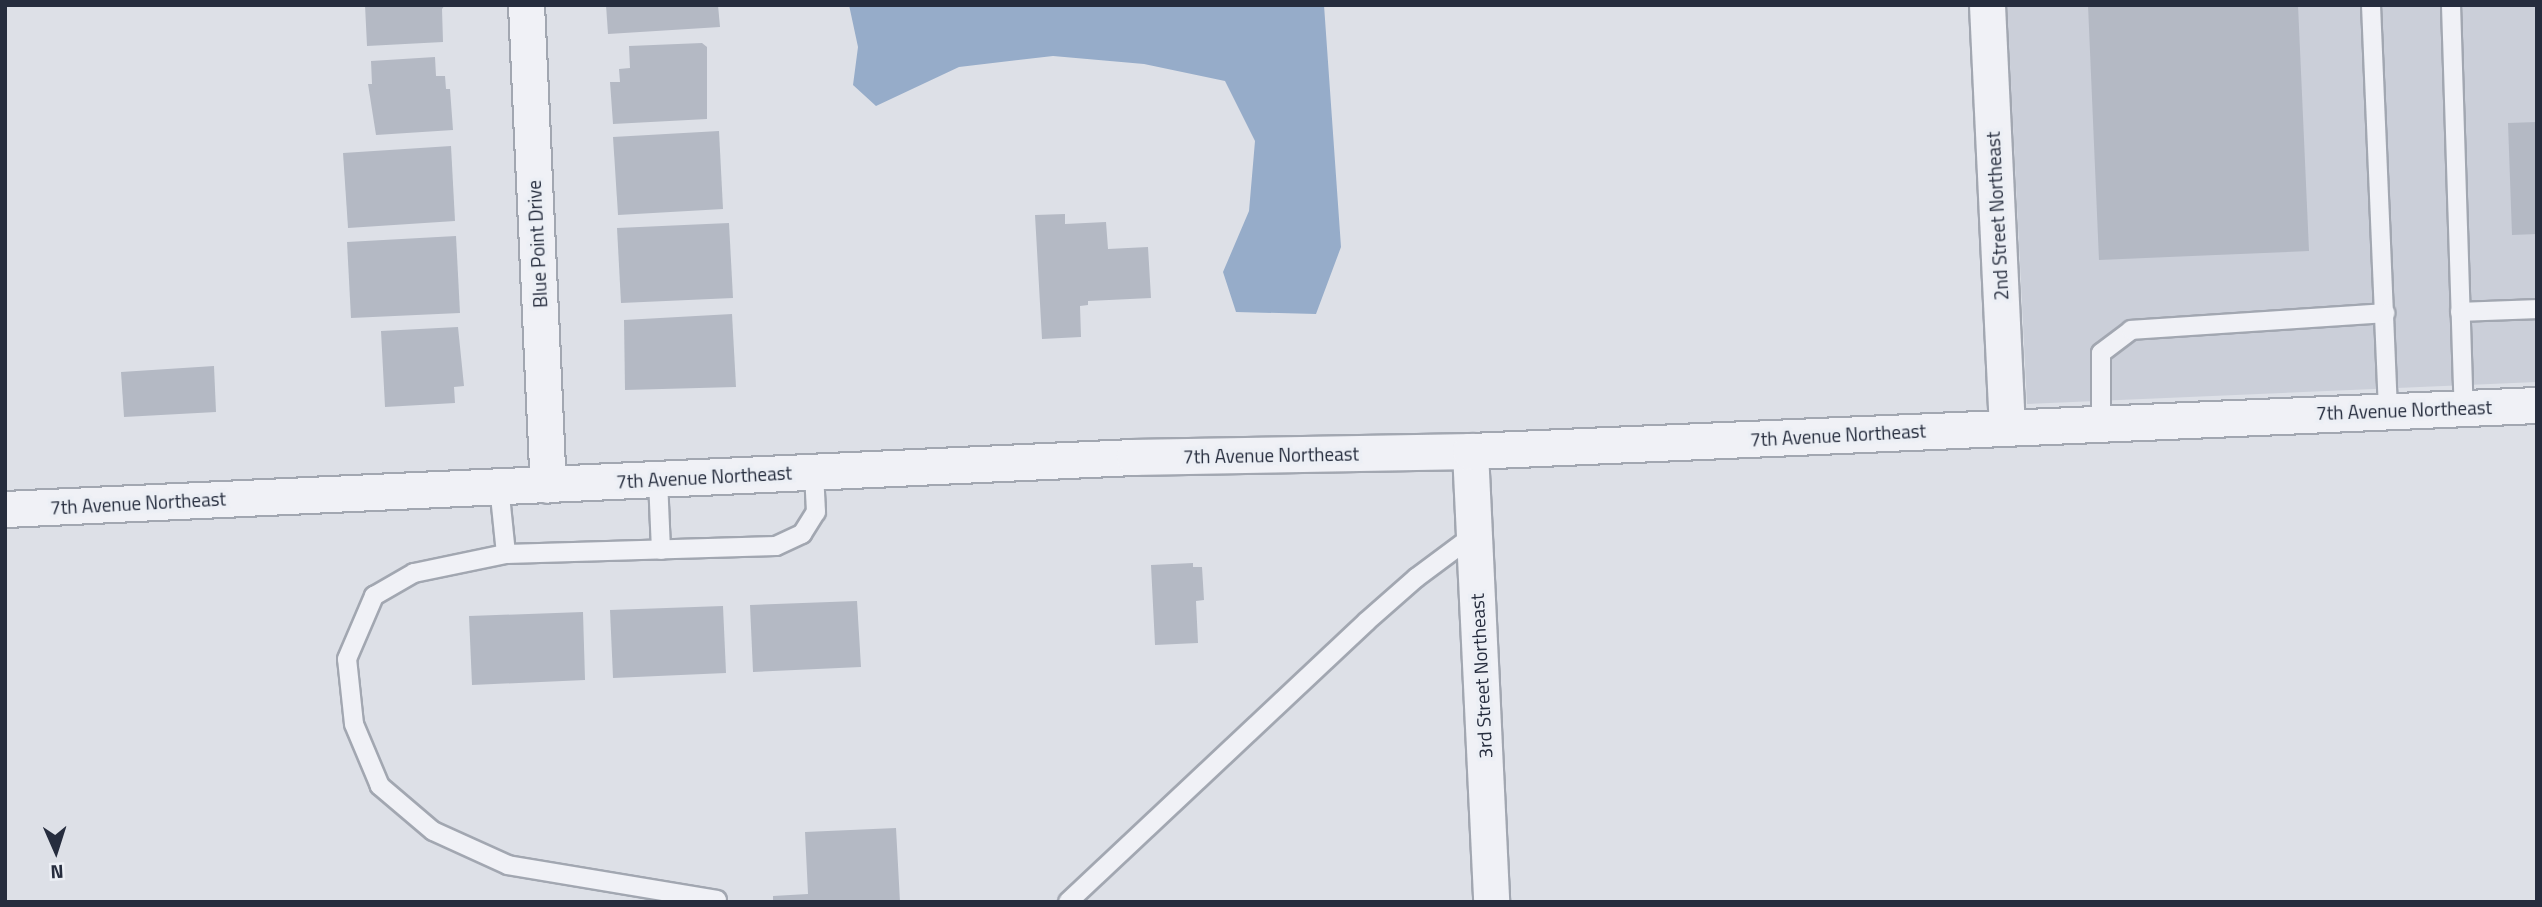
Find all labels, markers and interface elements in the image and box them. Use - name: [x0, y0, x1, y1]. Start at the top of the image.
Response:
- street label: 2nd Street Northeast: [1981, 131, 2013, 301]
- street label: Blue Point Drive: [522, 180, 552, 308]
- street label: 7th Avenue Northeast: [2316, 396, 2492, 424]
- street label: 7th Avenue Northeast: [1749, 419, 1927, 451]
- street label: 7th Avenue Northeast: [1183, 442, 1359, 468]
- street label: 7th Avenue Northeast: [615, 461, 793, 493]
- street label: 7th Avenue Northeast: [49, 487, 227, 519]
- street label: 3rd Street Northeast: [1465, 593, 1497, 759]
- north arrow: [21, 816, 91, 886]
- text: N: [50, 858, 64, 887]

